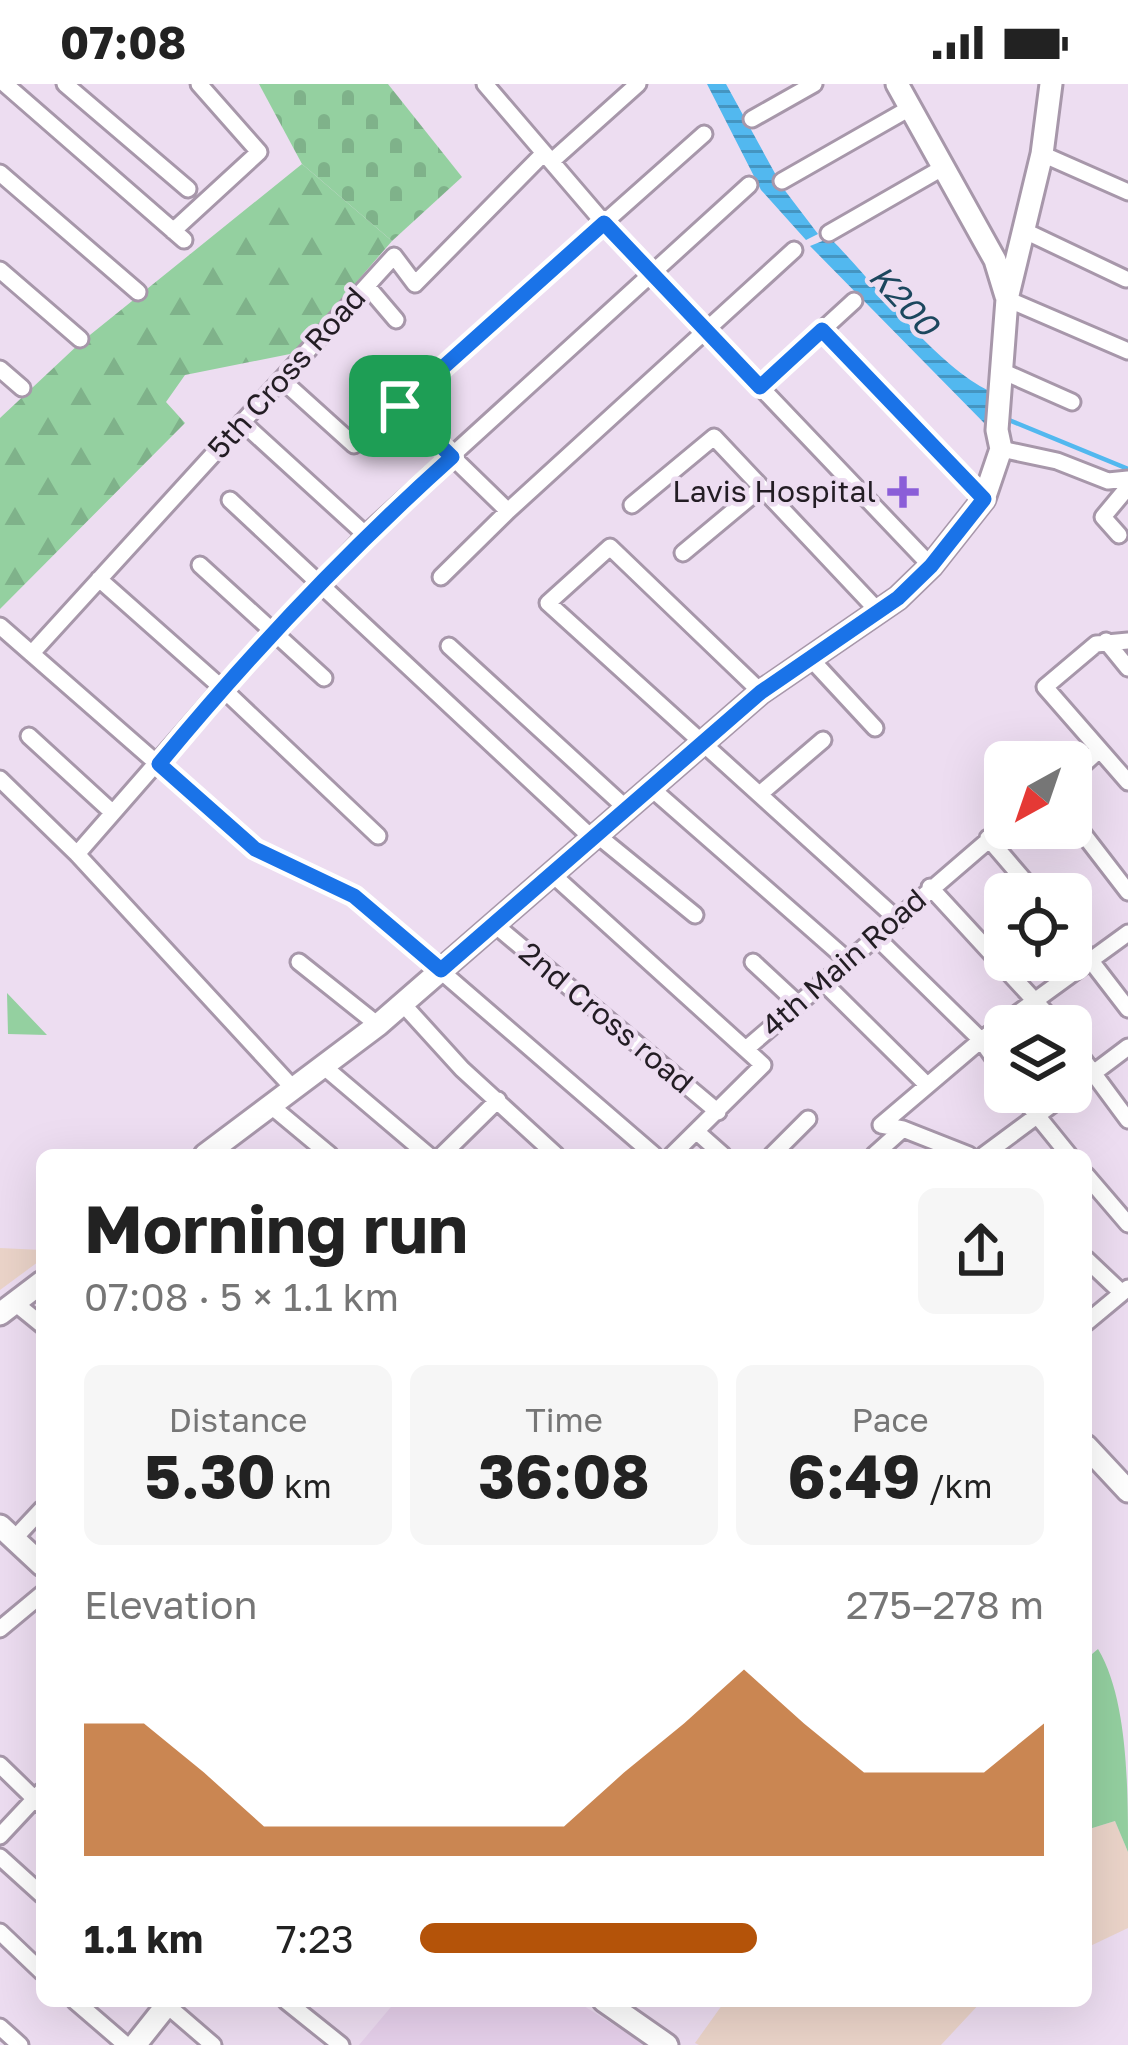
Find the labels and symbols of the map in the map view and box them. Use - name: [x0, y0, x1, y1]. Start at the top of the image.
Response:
- water label: K200: [862, 256, 949, 345]
- street label: 5th Cross Road: [200, 279, 373, 465]
- pin: [349, 355, 451, 457]
- place label: Lavis Hospital: [672, 473, 876, 509]
- marker: Lavis Hospital: [887, 476, 919, 508]
- north arrow: [984, 741, 1092, 849]
- street label: 4th Main Road: [754, 881, 933, 1044]
- street label: 2nd Cross road: [512, 934, 701, 1100]

